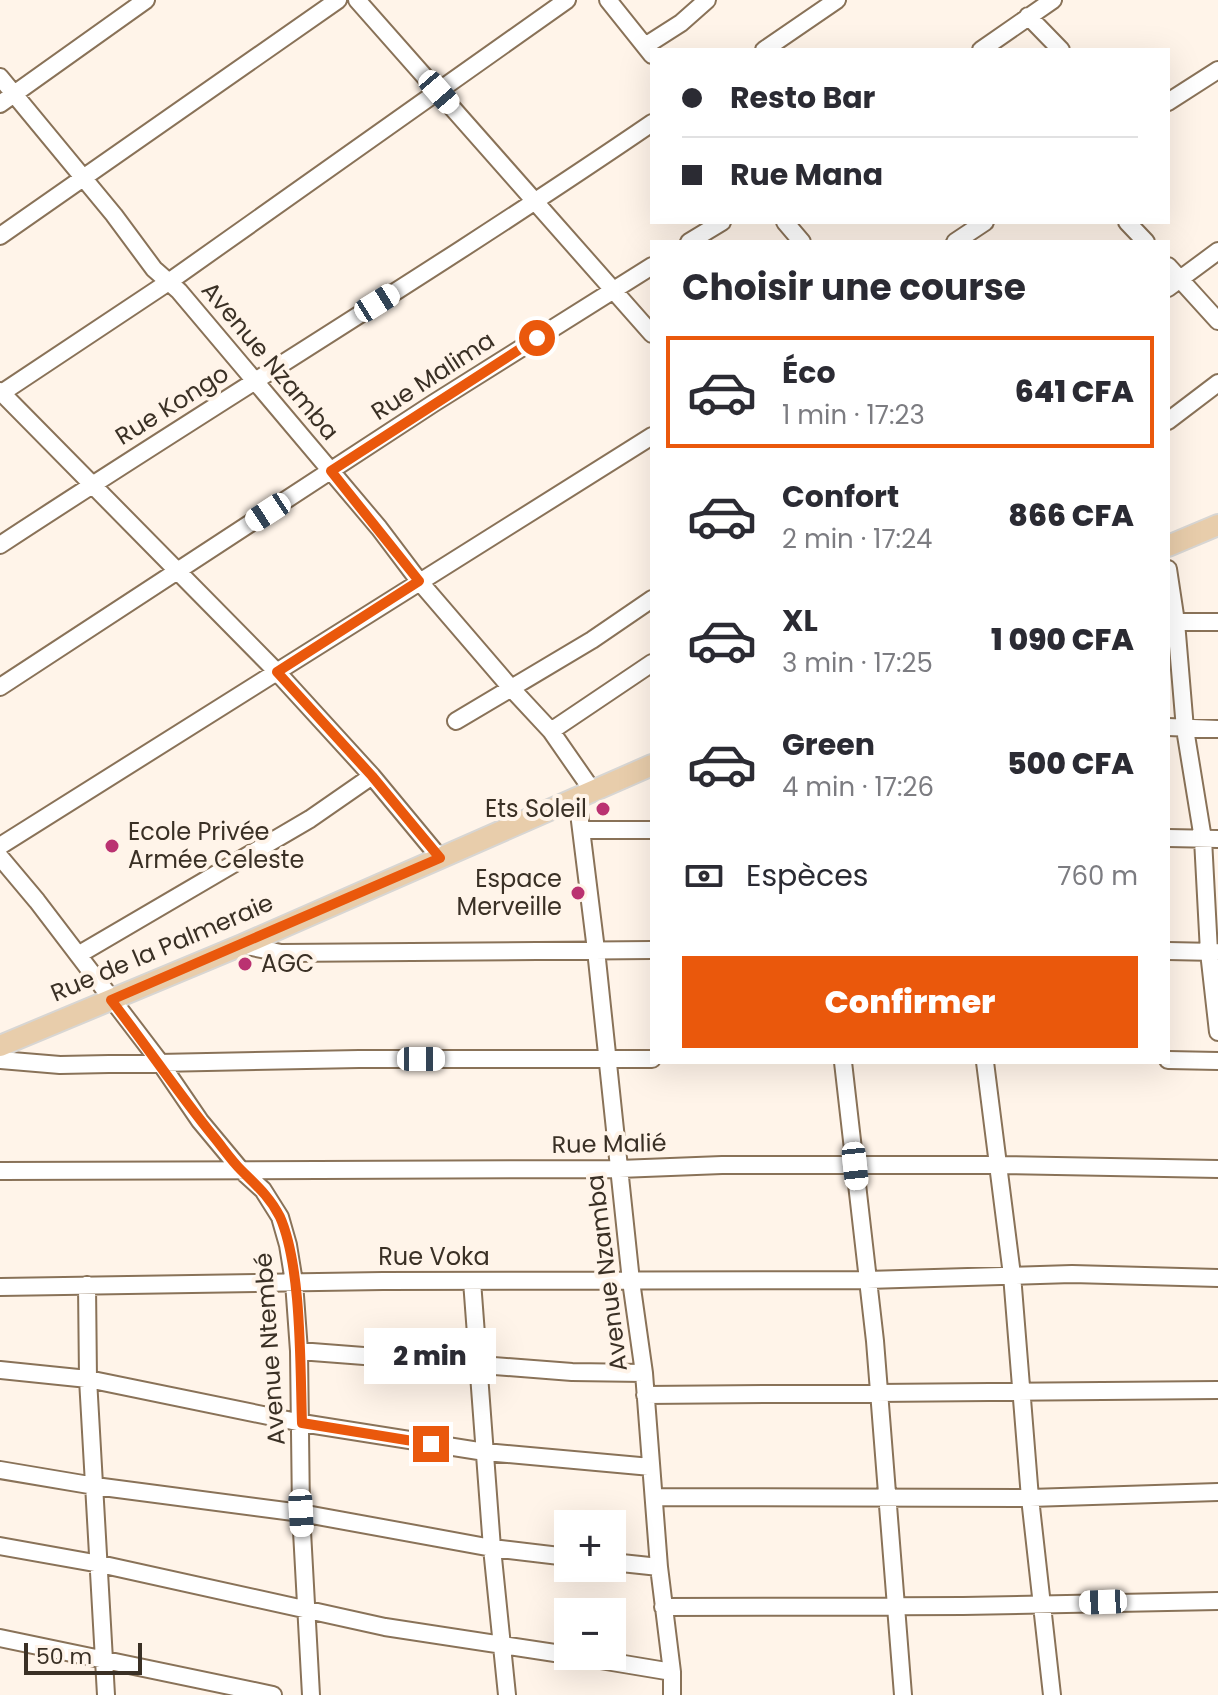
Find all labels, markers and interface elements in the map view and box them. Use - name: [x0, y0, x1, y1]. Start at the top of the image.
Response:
- car: [414, 66, 464, 118]
- text: Resto Bar: [730, 76, 875, 119]
- text: Rue Mana: [730, 153, 883, 196]
- text: Choisir une course: [682, 262, 1026, 313]
- street label: Avenue Nzamba: [194, 274, 347, 447]
- car: [350, 280, 404, 326]
- route start: [519, 320, 555, 356]
- street label: Rue Malima: [365, 323, 501, 428]
- text: Éco: [782, 351, 836, 394]
- icon: car: [686, 356, 758, 428]
- street label: Rue Kongo: [109, 357, 235, 452]
- text: 641 CFA: [1015, 370, 1134, 413]
- text: 1 min · 17:23: [782, 397, 925, 433]
- text: Confort: [782, 475, 899, 518]
- icon: car: [686, 480, 758, 552]
- car: [241, 489, 295, 535]
- text: 866 CFA: [1008, 494, 1134, 537]
- text: 2 min · 17:24: [782, 521, 932, 557]
- text: XL: [782, 599, 818, 642]
- icon: car: [686, 604, 758, 676]
- text: 1 090 CFA: [991, 618, 1134, 661]
- text: 3 min · 17:25: [782, 645, 933, 681]
- text: Green: [782, 723, 875, 766]
- icon: car: [686, 728, 758, 800]
- text: 500 CFA: [1007, 742, 1134, 785]
- text: 4 min · 17:26: [782, 769, 934, 805]
- place label: Ets Soleil: [485, 792, 587, 825]
- marker: Ets Soleil: [594, 800, 612, 818]
- place label: Ecole Privée Armée Celeste: [128, 815, 304, 876]
- marker: Ecole Privée Armée Celeste: [103, 837, 121, 855]
- icon: cash: [682, 854, 726, 898]
- text: Espèces: [746, 854, 868, 897]
- text: 760 m: [1057, 858, 1138, 894]
- place label: Espace Merveille: [457, 862, 562, 923]
- marker: Espace Merveille: [569, 884, 587, 902]
- street label: Rue de la Palmeraie: [45, 886, 278, 1009]
- place label: AGC: [261, 947, 314, 980]
- marker: AGC: [236, 955, 254, 973]
- button: Confirmer: [682, 956, 1138, 1048]
- car: [397, 1047, 445, 1071]
- street label: Rue Malié: [551, 1126, 667, 1161]
- car: [841, 1141, 869, 1191]
- street label: Avenue Nzamba: [578, 1173, 635, 1373]
- street label: Rue Voka: [378, 1240, 490, 1273]
- street label: Avenue Ntembé: [246, 1252, 293, 1446]
- callout: 2 min: [365, 1328, 497, 1384]
- text: 2 min: [393, 1338, 467, 1374]
- route end: [413, 1426, 449, 1462]
- car: [288, 1488, 314, 1538]
- map controls: [554, 1510, 626, 1670]
- button: +: [554, 1510, 626, 1582]
- car: [1079, 1589, 1127, 1615]
- button: −: [554, 1598, 626, 1670]
- scale bar: [24, 1639, 142, 1675]
- text: 50 m: [36, 1641, 92, 1672]

